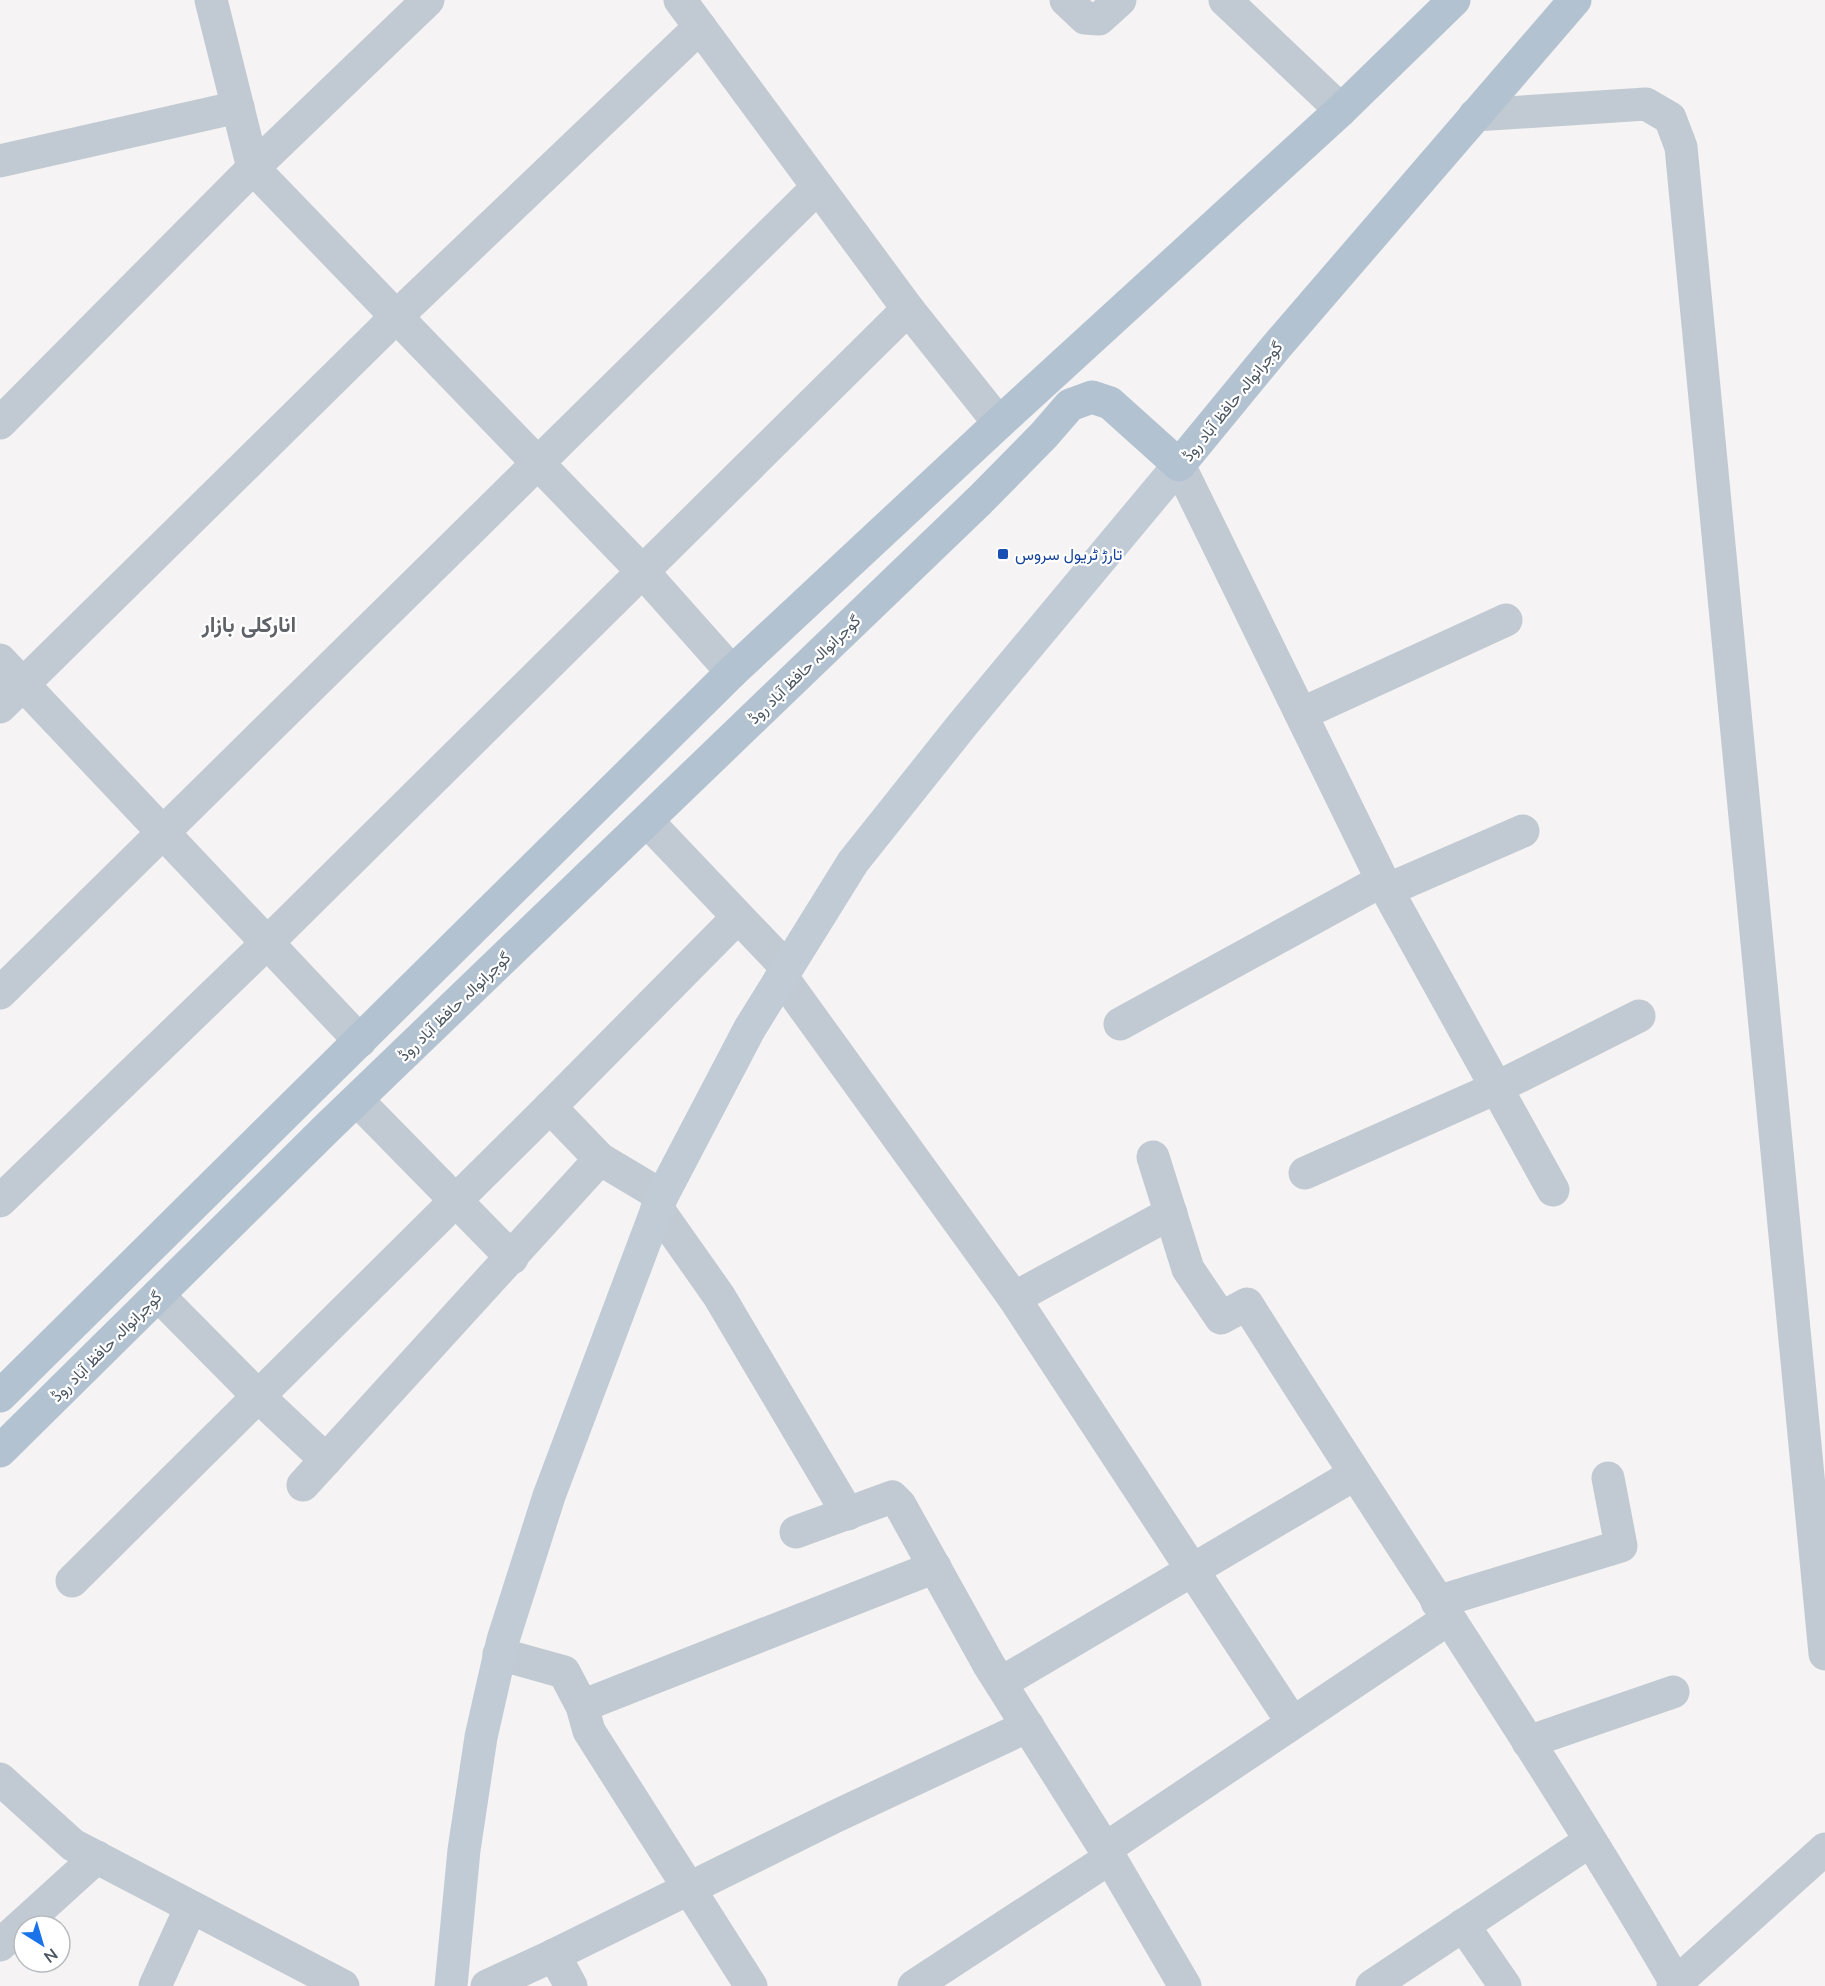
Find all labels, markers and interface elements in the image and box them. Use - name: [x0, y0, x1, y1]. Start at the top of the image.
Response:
- street label: گوجرانوالہ حافظ آباد روڈ: [1178, 337, 1287, 466]
- place label: تارڑ ٹریول سروس: [1015, 544, 1122, 565]
- marker: تارڑ ٹریول سروس: [996, 547, 1010, 561]
- district label: انارکلی بازار: [201, 610, 296, 638]
- street label: گوجرانوالہ حافظ آباد روڈ: [744, 610, 865, 728]
- street label: گوجرانوالہ حافظ آباد روڈ: [394, 947, 515, 1065]
- street label: گوجرانوالہ حافظ آباد روڈ: [46, 1286, 166, 1406]
- north arrow: [12, 1914, 72, 1974]
- text: N: [40, 1944, 62, 1968]

